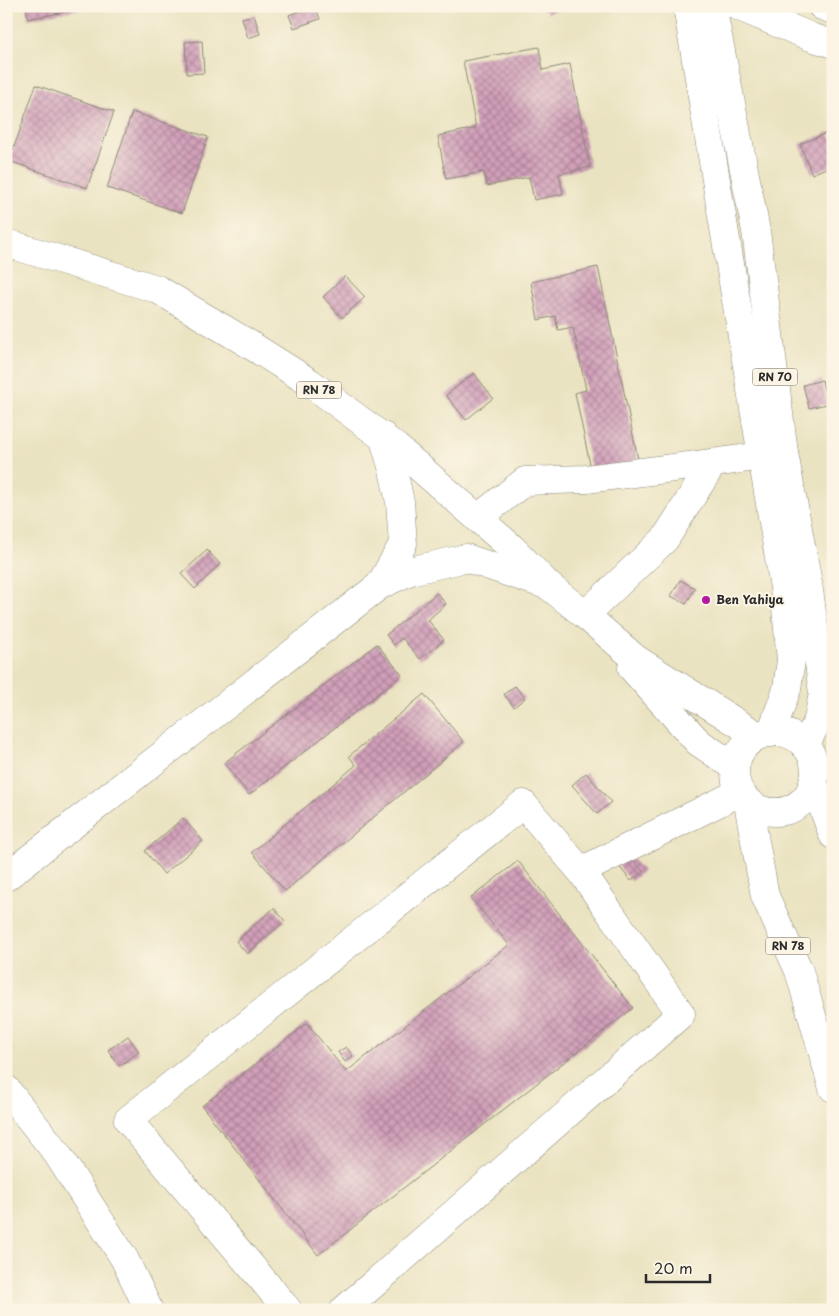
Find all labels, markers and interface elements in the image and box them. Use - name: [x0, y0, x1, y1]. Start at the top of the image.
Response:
- road number: RN 70: [752, 368, 798, 386]
- road number: RN 78: [296, 382, 342, 398]
- place label: Ben Yahiya: [716, 590, 784, 608]
- marker: Ben Yahiya: [700, 594, 712, 606]
- road number: RN 78: [766, 938, 810, 954]
- scale bar: [646, 1251, 710, 1283]
- text: 20 m: [654, 1256, 693, 1279]

